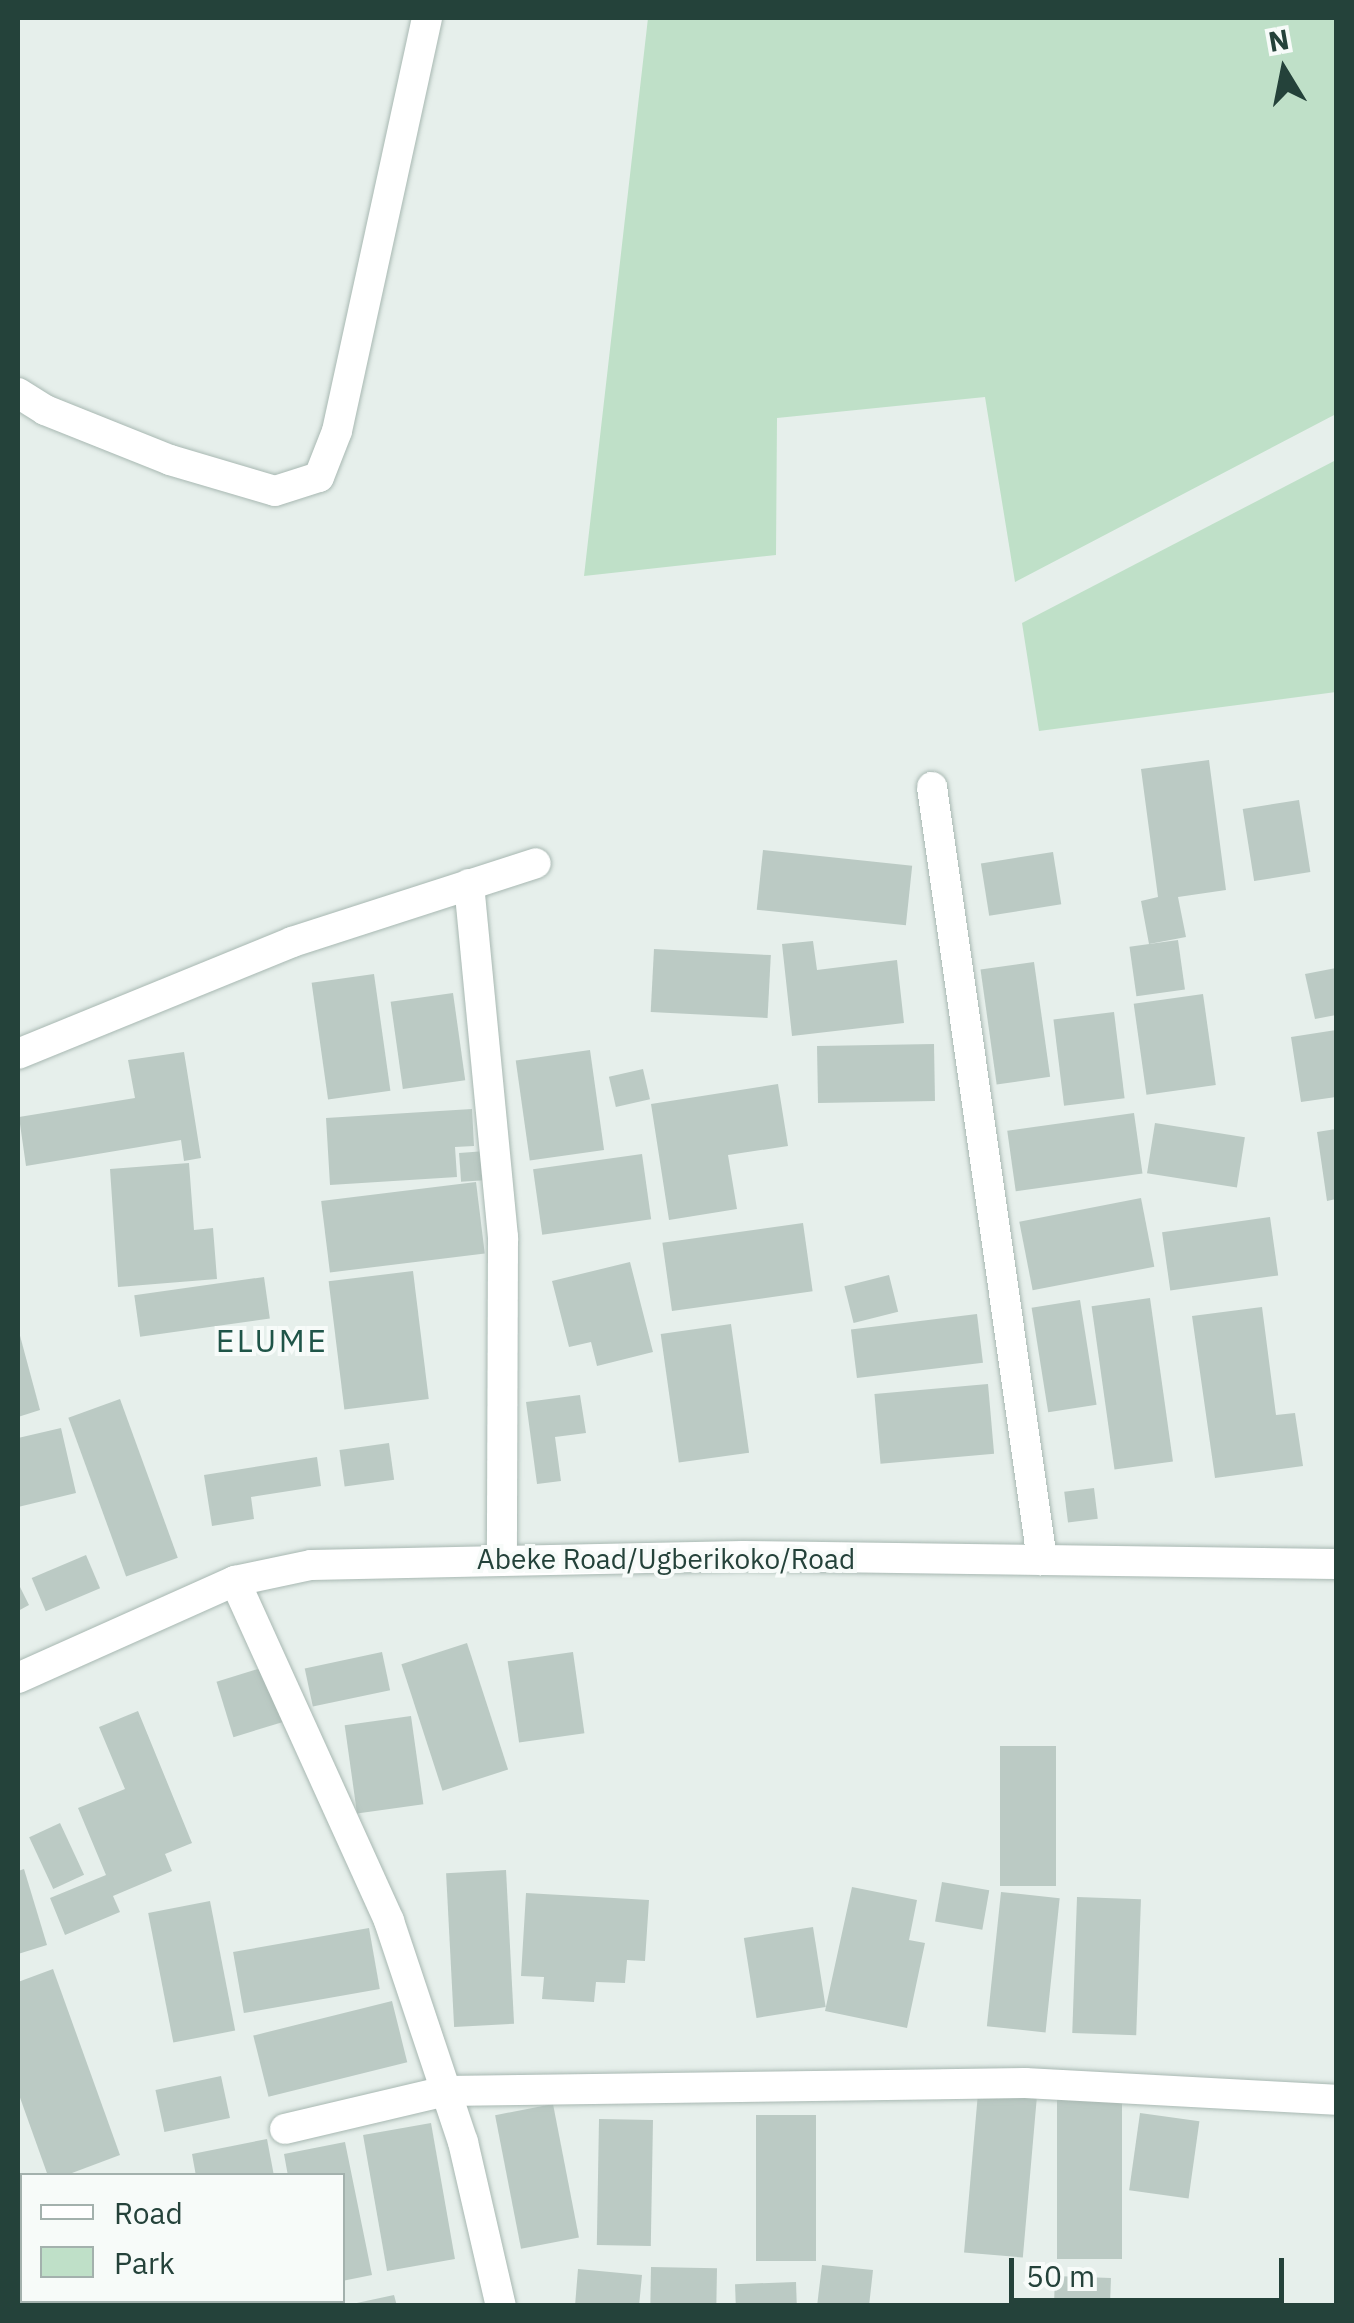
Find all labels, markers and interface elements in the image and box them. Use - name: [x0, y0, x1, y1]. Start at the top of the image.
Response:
- north arrow: [1234, 20, 1334, 120]
- text: N: [1266, 20, 1292, 60]
- district label: ELUME: [216, 1321, 328, 1359]
- street label: Abeke Road/Ugberikoko/Road: [477, 1542, 855, 1576]
- legend: [20, 2173, 345, 2303]
- text: Road: [114, 2193, 183, 2232]
- scale bar: [1014, 2238, 1289, 2300]
- text: Park: [114, 2243, 175, 2282]
- text: 50 m: [1026, 2256, 1095, 2295]

